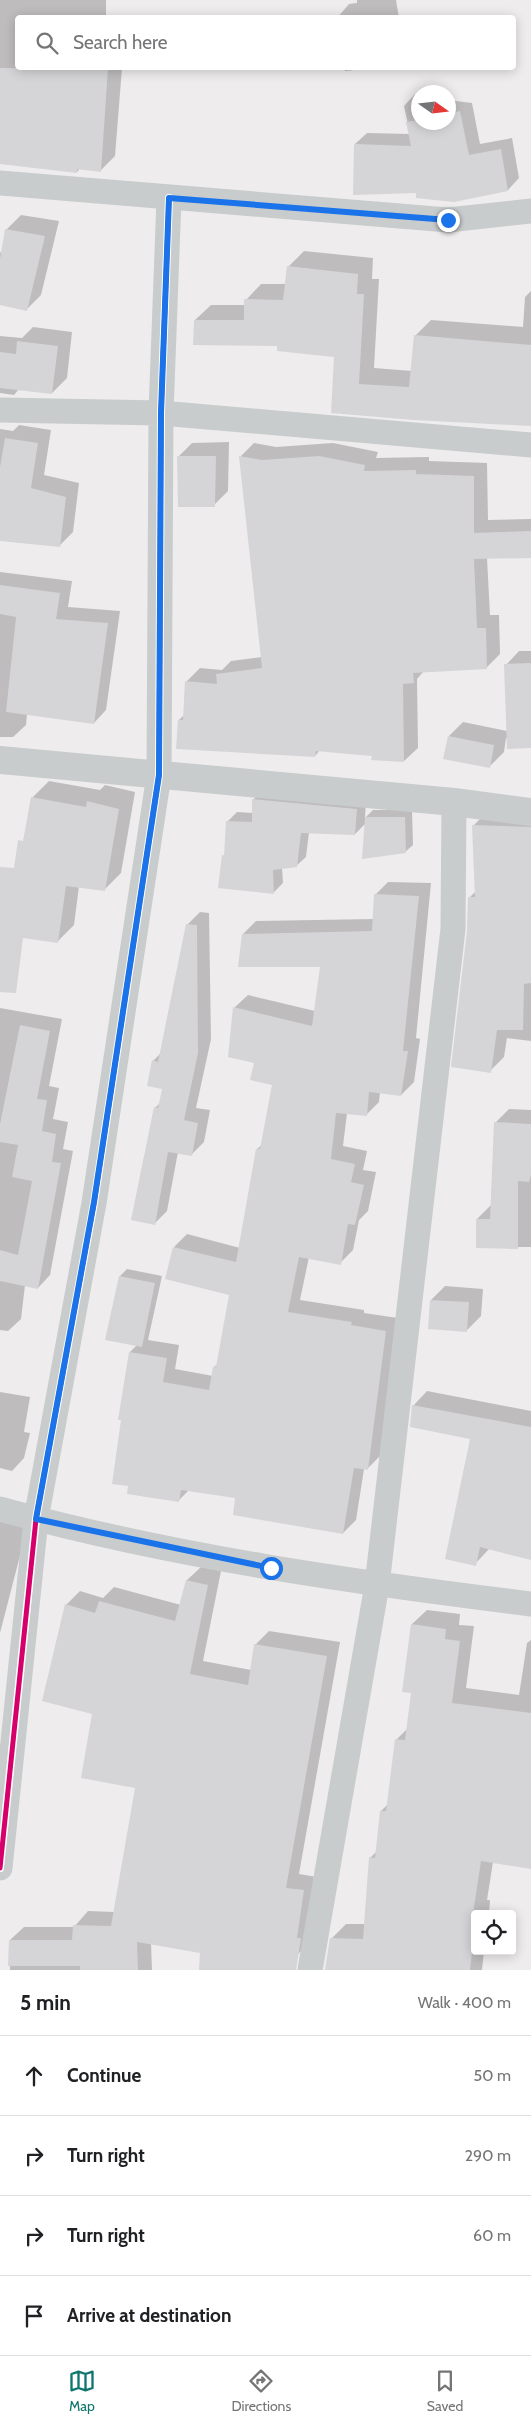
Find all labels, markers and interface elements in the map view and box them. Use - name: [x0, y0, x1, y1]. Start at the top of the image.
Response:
- search box: [15, 15, 516, 70]
- icon: search: [33, 29, 61, 57]
- text: Search here: [73, 31, 167, 54]
- north arrow: [411, 85, 456, 130]
- route end: [437, 209, 460, 232]
- route start: [260, 1557, 283, 1580]
- map controls: [471, 1910, 516, 1955]
- button: locate: [471, 1910, 516, 1955]
- text: 5 min: [20, 1990, 71, 2015]
- text: Walk · 400 m: [418, 1993, 511, 2012]
- icon: ahead: [20, 2062, 48, 2090]
- text: Continue: [67, 2064, 141, 2087]
- text: 50 m: [474, 2066, 511, 2085]
- icon: right: [20, 2142, 48, 2170]
- text: Turn right: [67, 2144, 145, 2167]
- text: 290 m: [465, 2146, 511, 2165]
- icon: right: [20, 2222, 48, 2250]
- text: Turn right: [67, 2224, 145, 2247]
- text: 60 m: [473, 2226, 511, 2245]
- icon: arrive: [20, 2302, 48, 2330]
- text: Arrive at destination: [67, 2304, 231, 2327]
- tab: Map: [68, 2367, 96, 2415]
- tab: Directions: [231, 2367, 291, 2415]
- tab: Saved: [427, 2367, 463, 2415]

